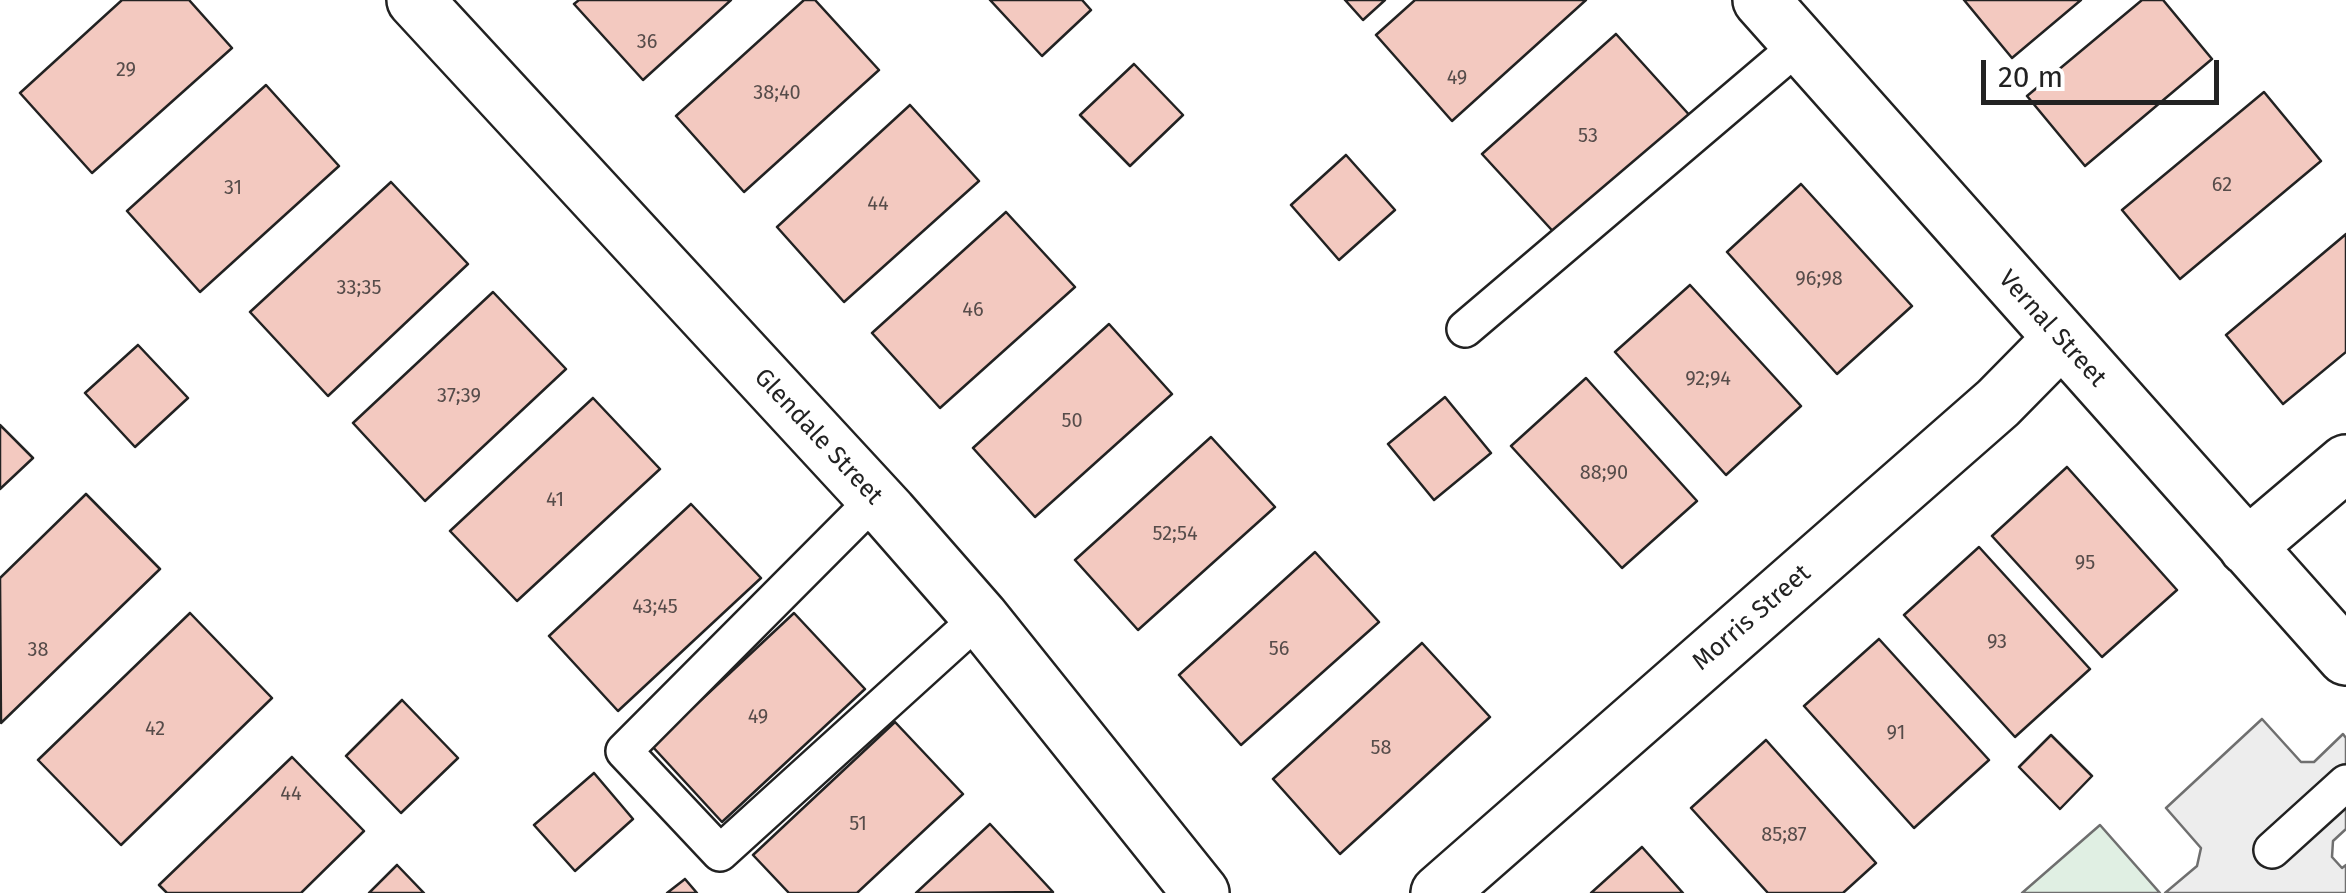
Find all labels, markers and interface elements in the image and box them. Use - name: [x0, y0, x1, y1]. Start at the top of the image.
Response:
- house number: 36: [637, 30, 657, 54]
- scale bar: [1986, 40, 2224, 102]
- house number: 29: [116, 58, 136, 82]
- text: 20 m: [1998, 59, 2063, 95]
- house number: 49: [1447, 66, 1467, 90]
- house number: 38;40: [753, 81, 801, 105]
- house number: 53: [1578, 124, 1598, 148]
- house number: 62: [2212, 173, 2232, 197]
- house number: 31: [224, 176, 242, 200]
- house number: 44: [867, 192, 889, 216]
- street label: Vernal Street: [1992, 265, 2112, 393]
- house number: 96;98: [1795, 267, 1843, 291]
- house number: 33;35: [337, 276, 381, 300]
- house number: 46: [962, 298, 984, 322]
- street label: Glendale Street: [747, 363, 889, 511]
- house number: 92;94: [1685, 367, 1731, 391]
- house number: 37;39: [437, 384, 481, 408]
- house number: 50: [1061, 409, 1083, 433]
- house number: 88;90: [1580, 461, 1628, 485]
- house number: 41: [546, 488, 564, 512]
- house number: 52;54: [1152, 522, 1198, 546]
- house number: 95: [2075, 551, 2095, 575]
- street label: Morris Street: [1687, 559, 1817, 677]
- house number: 43;45: [632, 595, 678, 619]
- house number: 93: [1987, 630, 2007, 654]
- house number: 56: [1269, 637, 1289, 661]
- house number: 38: [28, 638, 48, 662]
- house number: 49: [748, 705, 768, 729]
- house number: 42: [145, 717, 165, 741]
- house number: 91: [1887, 721, 1905, 745]
- house number: 58: [1370, 736, 1392, 760]
- house number: 44: [280, 782, 302, 806]
- house number: 51: [849, 812, 867, 836]
- house number: 85;87: [1761, 823, 1807, 847]

